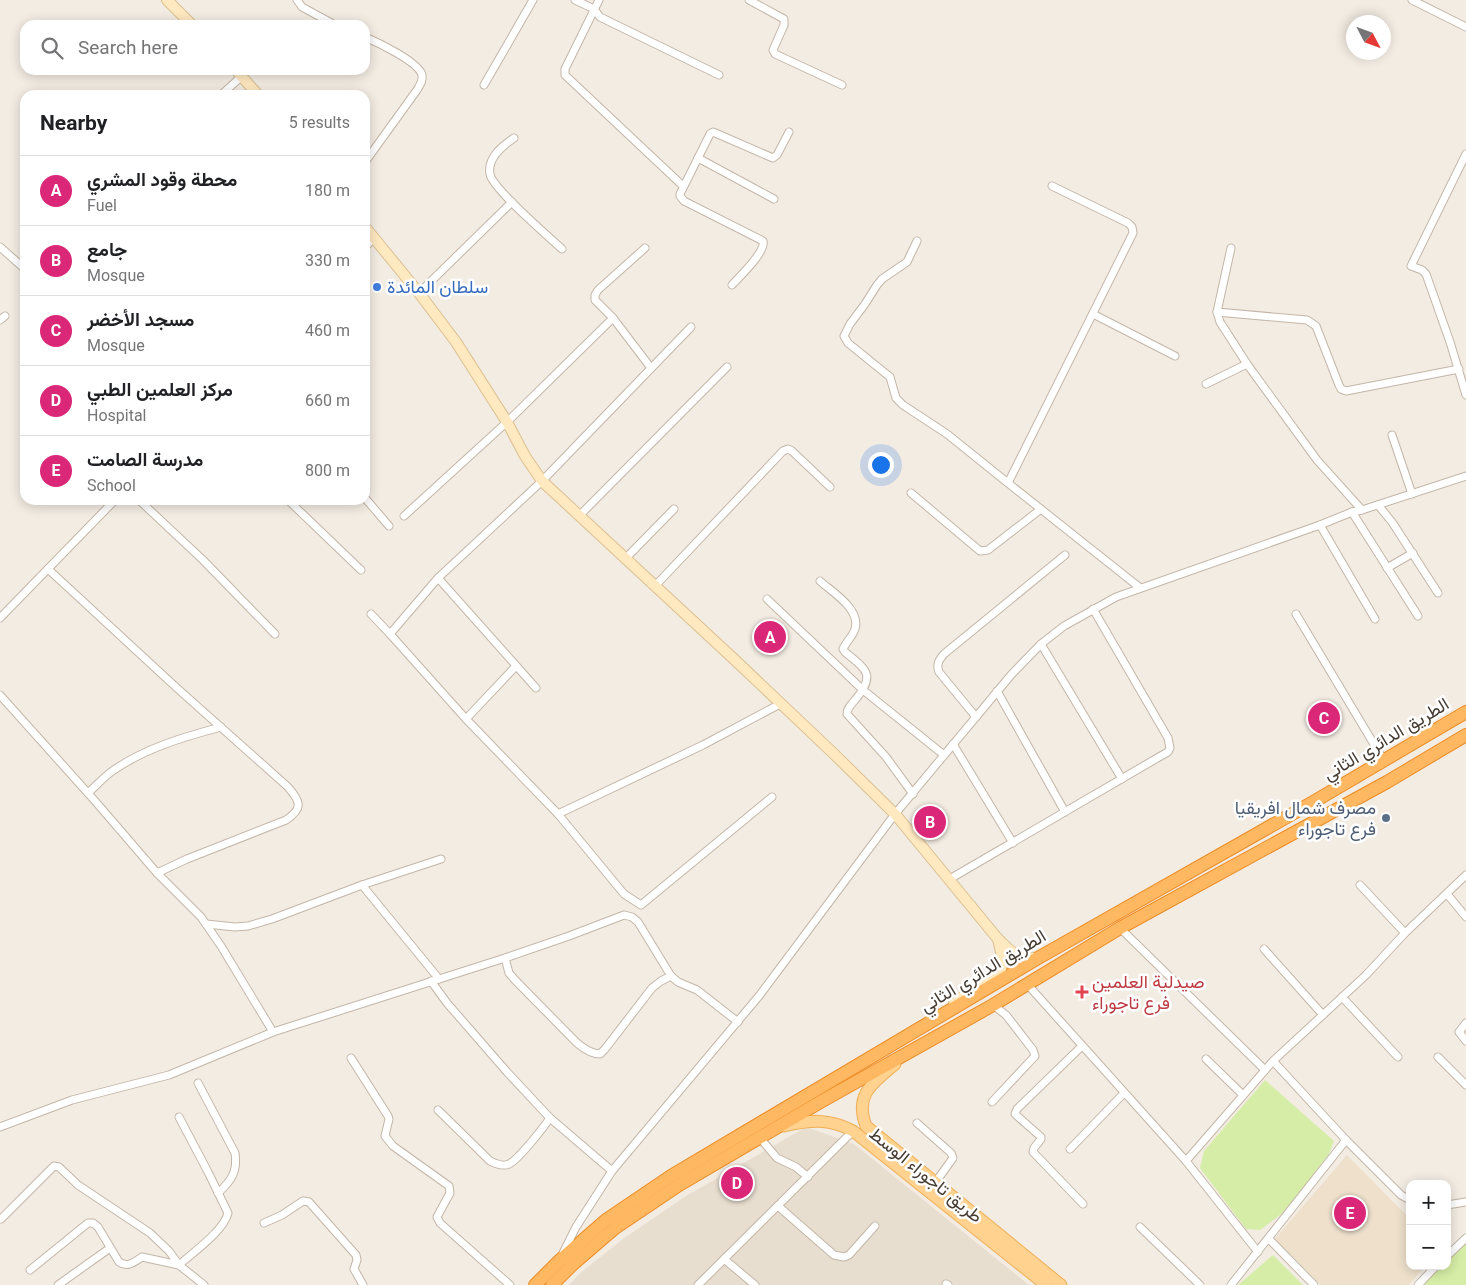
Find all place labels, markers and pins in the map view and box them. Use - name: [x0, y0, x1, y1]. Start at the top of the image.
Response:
- place label: سلطان المائدة: [387, 276, 488, 297]
- marker: سلطان المائدة: [371, 281, 383, 293]
- pin: A: [754, 618, 786, 656]
- pin: C: [1308, 699, 1340, 737]
- place label: مصرف شمال افريقيا فرع تاجوراء: [1235, 797, 1376, 841]
- pin: B: [914, 803, 946, 841]
- marker: مصرف شمال افريقيا فرع تاجوراء: [1380, 812, 1392, 824]
- place label: صيدلية العلمين فرع تاجوراء: [1092, 971, 1205, 1015]
- marker: صيدلية العلمين فرع تاجوراء: [1076, 986, 1088, 998]
- pin: D: [721, 1164, 753, 1202]
- pin: E: [1334, 1194, 1366, 1232]

